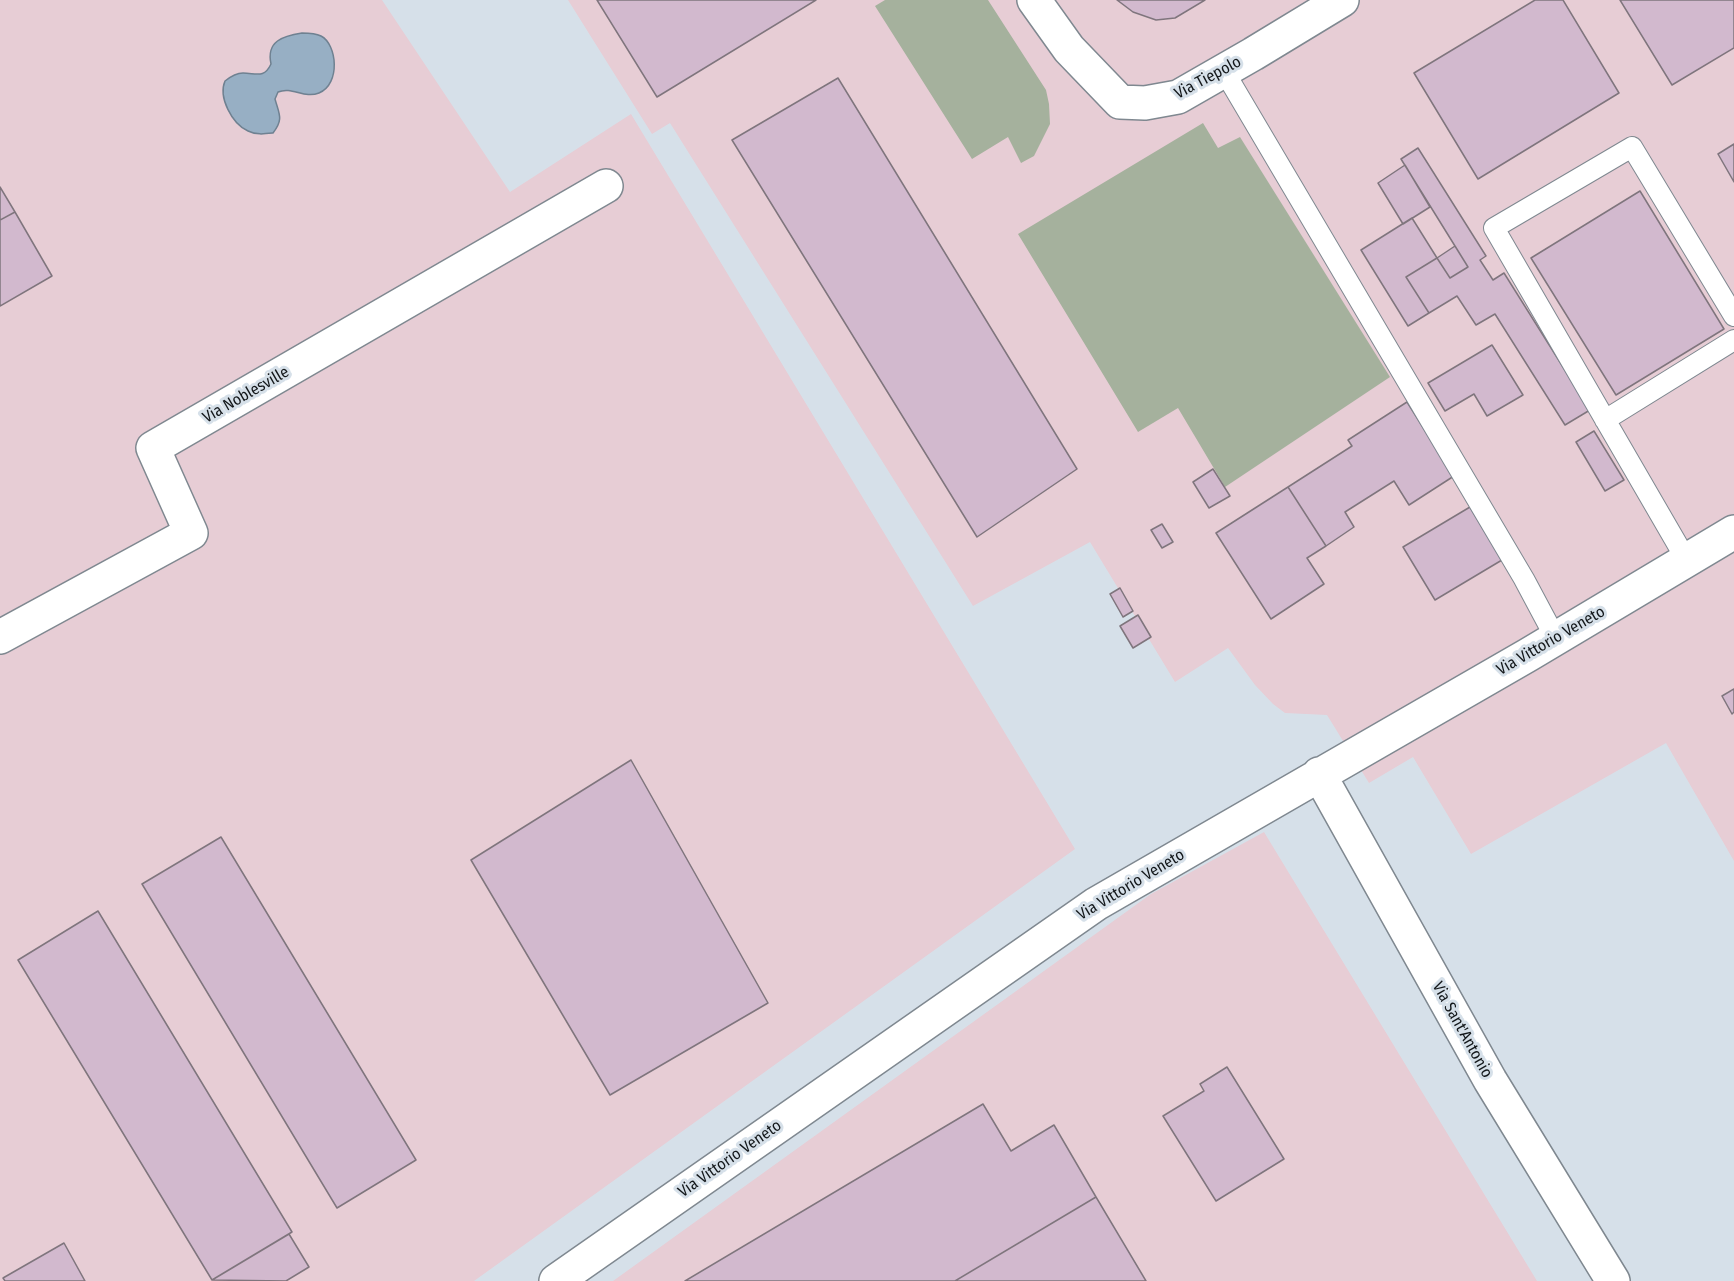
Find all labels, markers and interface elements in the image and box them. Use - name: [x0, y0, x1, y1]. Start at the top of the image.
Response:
- street label: Via Tiepolo: [1171, 52, 1245, 104]
- street label: Via Noblesville: [199, 363, 293, 427]
- street label: Via Vittorio Veneto: [1493, 602, 1609, 680]
- street label: Via Vittorio Veneto: [1074, 845, 1188, 925]
- street label: Via Sant'Antonio: [1428, 979, 1496, 1081]
- street label: Via Vittorio Veneto: [675, 1116, 785, 1202]

